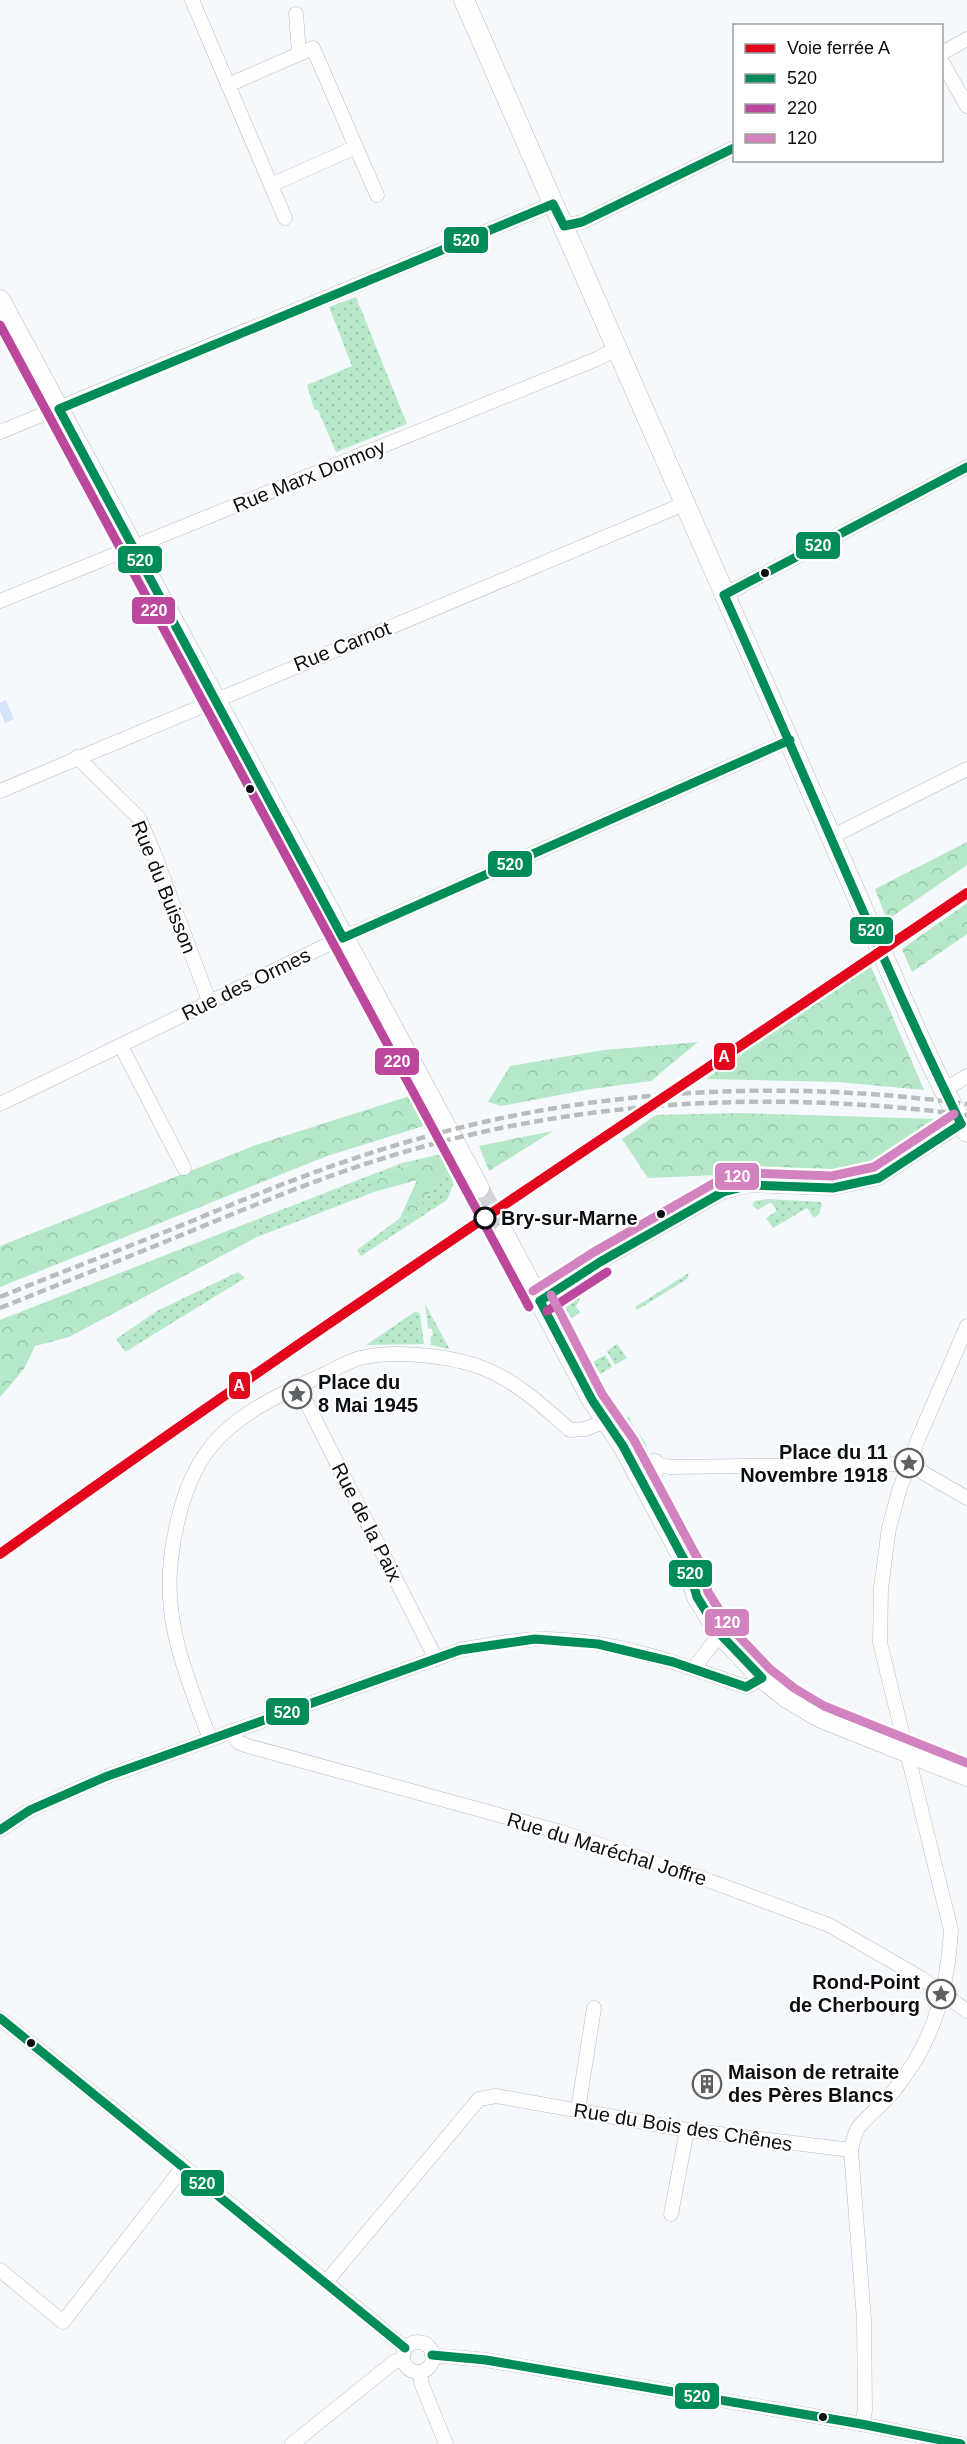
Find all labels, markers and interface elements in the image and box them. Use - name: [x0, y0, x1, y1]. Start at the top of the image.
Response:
- legend: [733, 24, 943, 162]
- text: Voie ferrée A: [787, 38, 890, 58]
- text: 520: [787, 68, 817, 88]
- text: 220: [787, 98, 817, 118]
- text: 120: [787, 128, 817, 148]
- line badge: 520: [443, 226, 489, 254]
- text: 520: [453, 232, 479, 249]
- street label: Rue Marx Dormoy: [230, 435, 388, 517]
- line badge: 520: [795, 531, 841, 560]
- text: 520: [805, 537, 831, 554]
- line badge: 520: [117, 545, 163, 574]
- text: 520: [127, 552, 153, 569]
- unlabelled marker: [759, 567, 771, 579]
- line badge: 220: [131, 596, 176, 625]
- text: 220: [141, 602, 167, 619]
- street label: Rue Carnot: [290, 616, 394, 675]
- unlabelled marker: [244, 783, 256, 795]
- street label: Rue du Buisson: [127, 817, 201, 957]
- line badge: 520: [487, 850, 533, 878]
- text: 520: [497, 856, 523, 873]
- line badge: 520: [849, 916, 894, 945]
- text: 520: [858, 922, 884, 939]
- street label: Rue des Ormes: [178, 943, 314, 1025]
- line badge: A: [713, 1042, 736, 1071]
- line badge: 220: [374, 1047, 420, 1076]
- text: A: [718, 1048, 730, 1065]
- text: 220: [384, 1053, 410, 1070]
- line badge: 120: [714, 1162, 760, 1191]
- text: 120: [724, 1168, 750, 1185]
- marker: Bry-sur-Marne: [474, 1207, 496, 1229]
- place label: Bry-sur-Marne: [501, 1207, 638, 1229]
- unlabelled marker: [655, 1208, 667, 1220]
- line badge: A: [228, 1371, 251, 1400]
- place label: Place du 8 Mai 1945: [318, 1371, 418, 1416]
- text: A: [233, 1377, 245, 1394]
- place icon: Place du 8 Mai 1945: [281, 1378, 313, 1410]
- place label: Place du 11 Novembre 1918: [740, 1441, 888, 1486]
- place icon: Place du 11 Novembre 1918: [893, 1447, 925, 1479]
- street label: Rue de la Paix: [328, 1459, 406, 1585]
- line badge: 520: [668, 1559, 713, 1588]
- text: 520: [677, 1565, 703, 1582]
- line badge: 120: [704, 1608, 750, 1637]
- text: 120: [714, 1614, 740, 1631]
- line badge: 520: [265, 1697, 310, 1726]
- text: 520: [274, 1704, 300, 1721]
- street label: Rue du Maréchal Joffre: [505, 1808, 709, 1890]
- place label: Rond-Point de Cherbourg: [789, 1971, 920, 2016]
- place icon: Rond-Point de Cherbourg: [925, 1978, 957, 2010]
- unlabelled marker: [25, 2037, 37, 2049]
- place label: Maison de retraite des Pères Blancs: [728, 2061, 899, 2106]
- building icon: Maison de retraite des Pères Blancs: [691, 2068, 723, 2100]
- street label: Rue du Bois des Chênes: [572, 2099, 794, 2155]
- line badge: 520: [180, 2169, 225, 2197]
- text: 520: [189, 2175, 215, 2192]
- line badge: 520: [674, 2382, 720, 2410]
- text: 520: [684, 2388, 710, 2405]
- unlabelled marker: [817, 2411, 829, 2423]

